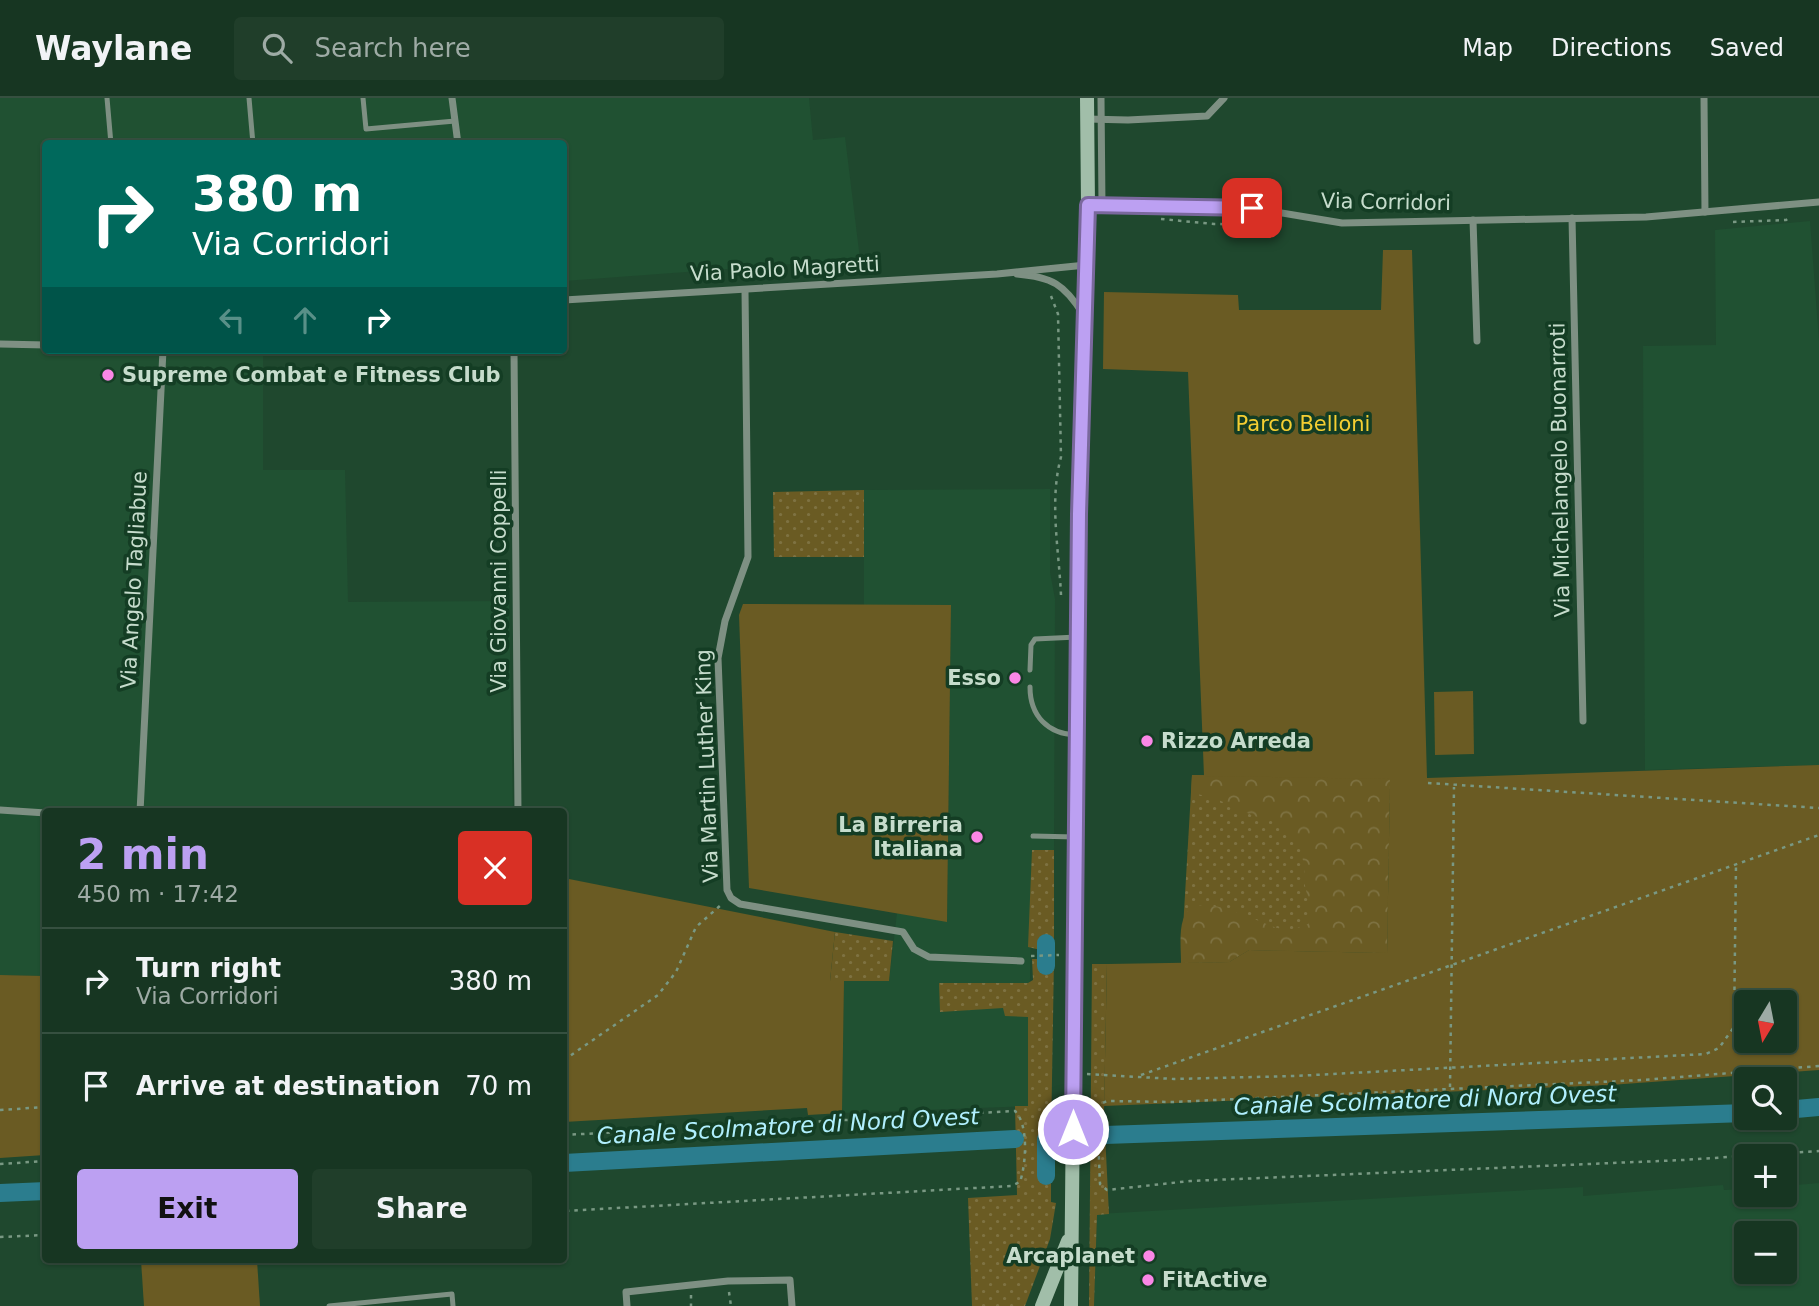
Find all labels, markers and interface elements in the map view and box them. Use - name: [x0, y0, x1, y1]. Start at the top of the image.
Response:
- search box: [234, 17, 724, 80]
- text: Waylane: [35, 29, 192, 68]
- icon: search: [258, 29, 296, 67]
- text: Search here: [314, 33, 471, 63]
- text: Map: [1462, 34, 1513, 62]
- text: Directions: [1551, 34, 1672, 62]
- text: Saved: [1710, 34, 1784, 62]
- text: 380 m: [192, 166, 362, 223]
- icon: right: [77, 168, 168, 259]
- pin: [1222, 178, 1282, 238]
- icon: arrive: [1233, 189, 1271, 227]
- street label: Via Corridori: [1321, 189, 1451, 215]
- text: Via Corridori: [192, 225, 390, 263]
- street label: Via Paolo Magretti: [690, 252, 880, 286]
- icon: left: [213, 301, 251, 339]
- icon: ahead: [286, 301, 324, 339]
- icon: right: [359, 301, 397, 339]
- street label: Via Michelangelo Buonarroti: [1545, 322, 1575, 618]
- place label: Supreme Combat e Fitness Club: [122, 363, 501, 387]
- marker: Supreme Combat e Fitness Club: [100, 367, 116, 383]
- park label: Parco Belloni: [1236, 412, 1370, 436]
- street label: Via Giovanni Coppelli: [487, 469, 511, 693]
- street label: Via Angelo Tagliabue: [116, 470, 152, 690]
- street label: Via Martin Luther King: [691, 649, 723, 883]
- place label: Esso: [947, 666, 1001, 690]
- marker: Esso: [1007, 670, 1023, 686]
- place label: Rizzo Arreda: [1161, 729, 1311, 753]
- marker: Rizzo Arreda: [1139, 733, 1155, 749]
- place label: La Birreria Italiana: [838, 813, 963, 861]
- marker: La Birreria Italiana: [969, 829, 985, 845]
- text: 2 min: [77, 830, 209, 879]
- button: close: [458, 831, 532, 905]
- text: 450 m · 17:42: [77, 881, 239, 907]
- text: Turn right: [136, 953, 281, 983]
- icon: right: [77, 962, 115, 1000]
- text: 380 m: [449, 966, 532, 996]
- text: Via Corridori: [136, 983, 279, 1009]
- north arrow: [1734, 990, 1797, 1054]
- map controls: [1734, 990, 1797, 1284]
- icon: arrive: [77, 1067, 115, 1105]
- button: search: [1734, 1067, 1797, 1130]
- text: Arrive at destination: [136, 1071, 440, 1101]
- text: 70 m: [465, 1071, 532, 1101]
- water label: Canale Scolmatore di Nord Ovest: [1233, 1080, 1618, 1120]
- position arrow: [1036, 1092, 1110, 1166]
- water label: Canale Scolmatore di Nord Ovest: [596, 1103, 981, 1149]
- button: +: [1734, 1144, 1797, 1207]
- button: Exit: [77, 1169, 298, 1249]
- button: Share: [312, 1169, 532, 1249]
- button: −: [1734, 1221, 1797, 1284]
- place label: Arcaplanet: [1006, 1244, 1135, 1268]
- marker: Arcaplanet: [1141, 1248, 1157, 1264]
- place label: FitActive: [1162, 1268, 1267, 1292]
- marker: FitActive: [1140, 1272, 1156, 1288]

